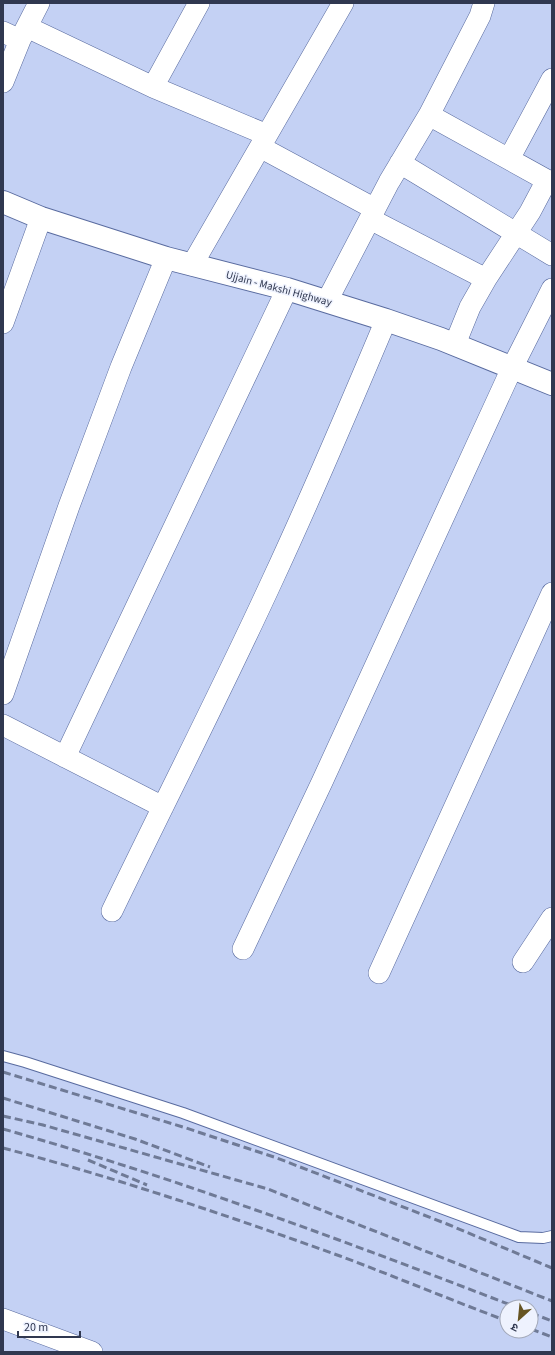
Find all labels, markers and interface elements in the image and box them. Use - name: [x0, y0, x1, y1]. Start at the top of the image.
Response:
- street label: Ujjain - Makshi Highway: [224, 267, 333, 310]
- north arrow: [499, 1299, 539, 1339]
- scale bar: [18, 1313, 80, 1339]
- text: 20 m: [24, 1319, 48, 1336]
- text: उ: [508, 1319, 521, 1336]

